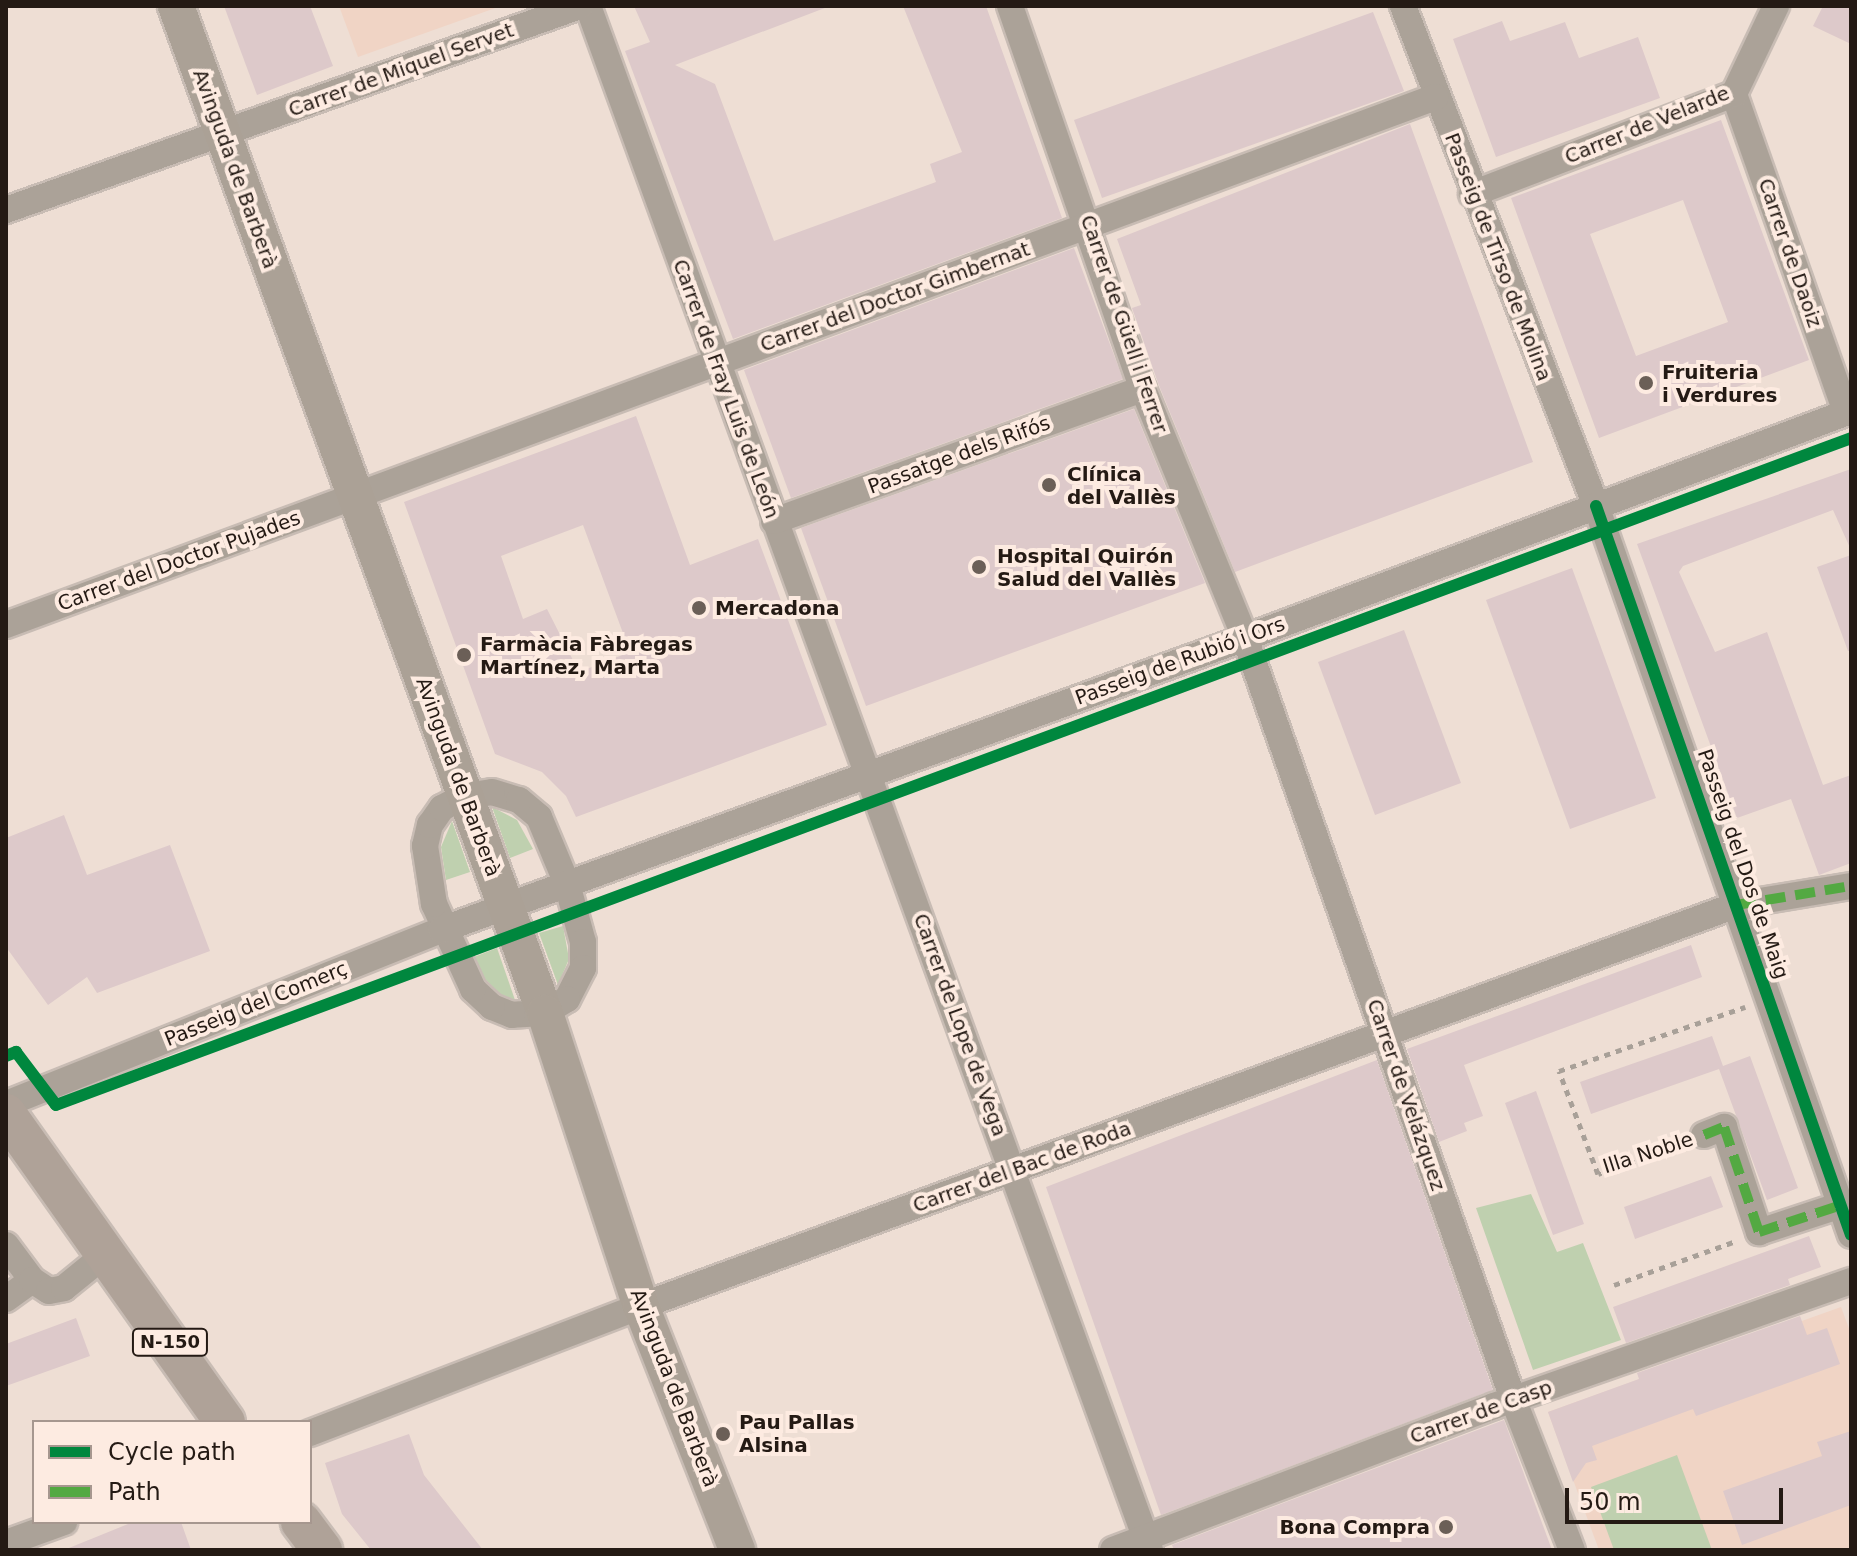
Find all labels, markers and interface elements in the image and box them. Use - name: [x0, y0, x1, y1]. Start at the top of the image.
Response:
- street label: Carrer de Miquel Servet: [285, 18, 517, 122]
- street label: Avinguda de Barberà: [188, 66, 282, 272]
- street label: Carrer de Velarde: [1561, 81, 1733, 169]
- street label: Passeig de Tirso de Molina: [1440, 130, 1556, 384]
- street label: Carrer de Daoiz: [1753, 175, 1827, 331]
- street label: Carrer de Güell i Ferrer: [1075, 212, 1173, 436]
- street label: Carrer del Doctor Gimbernat: [757, 237, 1033, 357]
- street label: Carrer de Fray Luis de León: [668, 256, 784, 522]
- place label: Fruiteria i Verdures: [1662, 360, 1778, 407]
- marker: Fruiteria i Verdures: [1637, 374, 1655, 392]
- street label: Passatge dels Rifós: [865, 411, 1053, 499]
- place label: Clínica del Vallès: [1067, 462, 1176, 509]
- marker: Clínica del Vallès: [1038, 474, 1060, 496]
- street label: Carrer del Doctor Pujades: [54, 506, 304, 616]
- place label: Hospital Quirón Salud del Vallès: [997, 544, 1176, 591]
- marker: Hospital Quirón Salud del Vallès: [968, 556, 990, 578]
- place label: Mercadona: [715, 596, 839, 620]
- marker: Mercadona: [690, 599, 708, 617]
- street label: Passeig de Rubió i Ors: [1072, 612, 1288, 710]
- place label: Farmàcia Fàbregas Martínez, Marta: [480, 632, 693, 679]
- marker: Farmàcia Fàbregas Martínez, Marta: [455, 646, 473, 664]
- street label: Avinguda de Barberà: [411, 674, 505, 880]
- street label: Passeig del Dos de Maig: [1692, 746, 1794, 982]
- street label: Carrer de Lope de Vega: [908, 910, 1012, 1140]
- street label: Passeig del Comerç: [161, 956, 351, 1052]
- street label: Carrer de Velázquez: [1362, 996, 1450, 1194]
- street label: Carrer del Bac de Roda: [910, 1116, 1134, 1218]
- street label: Illa Noble: [1600, 1127, 1696, 1179]
- street label: Avinguda de Barberà: [625, 1286, 723, 1490]
- road number: N-150: [130, 1328, 210, 1356]
- street label: Carrer de Casp: [1407, 1375, 1555, 1449]
- place label: Pau Pallas Alsina: [739, 1410, 855, 1457]
- legend: [32, 1420, 312, 1524]
- marker: Pau Pallas Alsina: [714, 1425, 732, 1443]
- text: Cycle path: [108, 1438, 236, 1466]
- scale bar: [1569, 1472, 1787, 1522]
- text: Path: [108, 1478, 161, 1506]
- text: 50 m: [1579, 1488, 1641, 1516]
- place label: Bona Compra: [1279, 1515, 1430, 1539]
- marker: Bona Compra: [1437, 1518, 1455, 1536]

